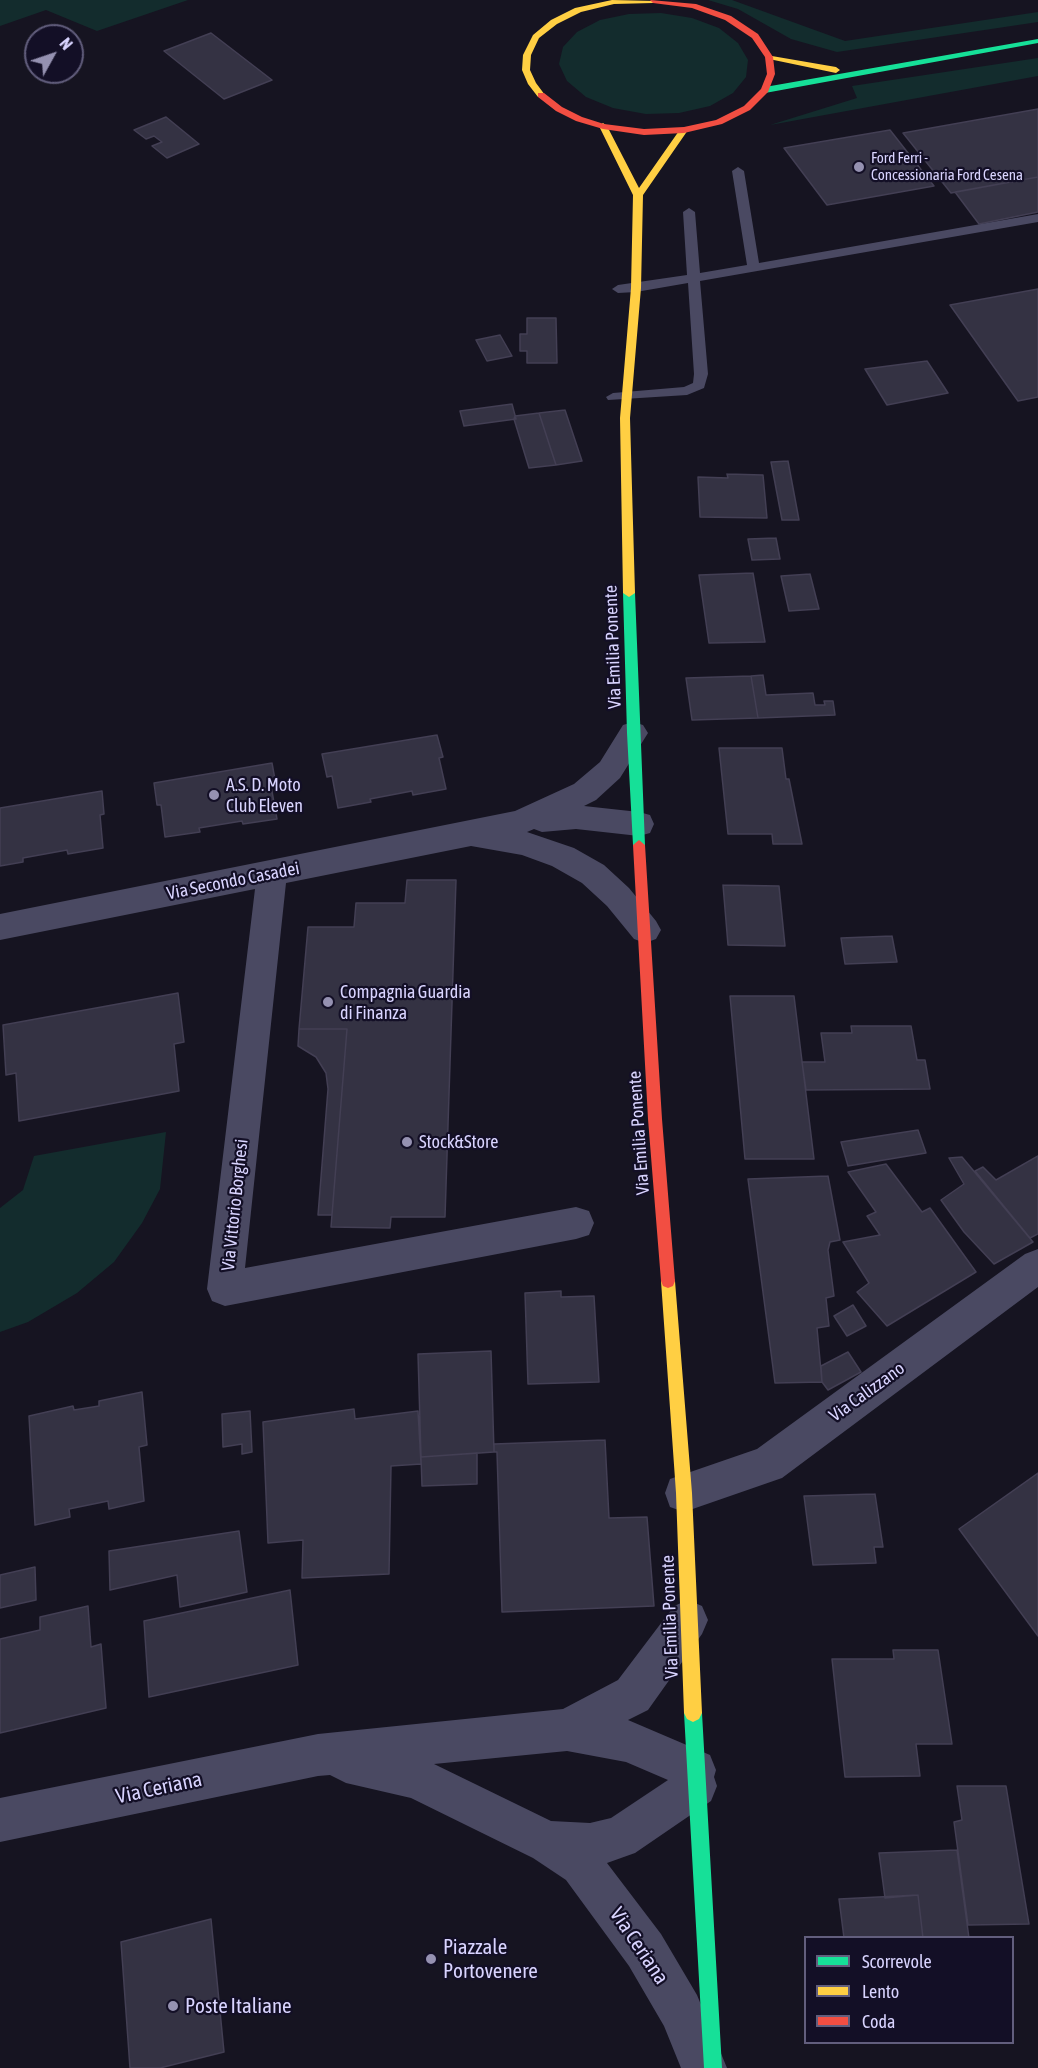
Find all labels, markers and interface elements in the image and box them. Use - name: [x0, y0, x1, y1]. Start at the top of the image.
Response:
- north arrow: [24, 24, 84, 84]
- text: N: [56, 34, 76, 53]
- place label: Ford Ferri - Concessionaria Ford Cesena: [871, 149, 1023, 184]
- marker: Ford Ferri - Concessionaria Ford Cesena: [852, 160, 866, 174]
- street label: Via Emilia Ponente: [600, 585, 626, 709]
- place label: A.S. D. Moto Club Eleven: [226, 774, 303, 816]
- marker: A.S. D. Moto Club Eleven: [207, 788, 221, 802]
- street label: Via Secondo Casadei: [165, 858, 301, 904]
- place label: Compagnia Guardia di Finanza: [340, 981, 471, 1024]
- marker: Compagnia Guardia di Finanza: [321, 995, 335, 1009]
- street label: Via Emilia Ponente: [624, 1070, 654, 1196]
- place label: Stock&Store: [419, 1131, 498, 1153]
- marker: Stock&Store: [400, 1135, 414, 1149]
- street label: Via Vittorio Borghesi: [217, 1138, 253, 1272]
- street label: Via Calizzano: [825, 1357, 909, 1427]
- street label: Via Emilia Ponente: [657, 1555, 683, 1679]
- street label: Via Ceriana: [114, 1767, 204, 1809]
- street label: Via Ceriana: [604, 1903, 674, 1989]
- place label: Piazzale Portovenere: [443, 1934, 538, 1984]
- legend: [804, 1936, 1014, 2044]
- text: Scorrevole: [862, 1951, 932, 1972]
- marker: Piazzale Portovenere: [424, 1952, 438, 1966]
- text: Lento: [862, 1981, 899, 2002]
- place label: Poste Italiane: [185, 1993, 292, 2019]
- marker: Poste Italiane: [166, 1999, 180, 2013]
- text: Coda: [862, 2011, 895, 2032]

